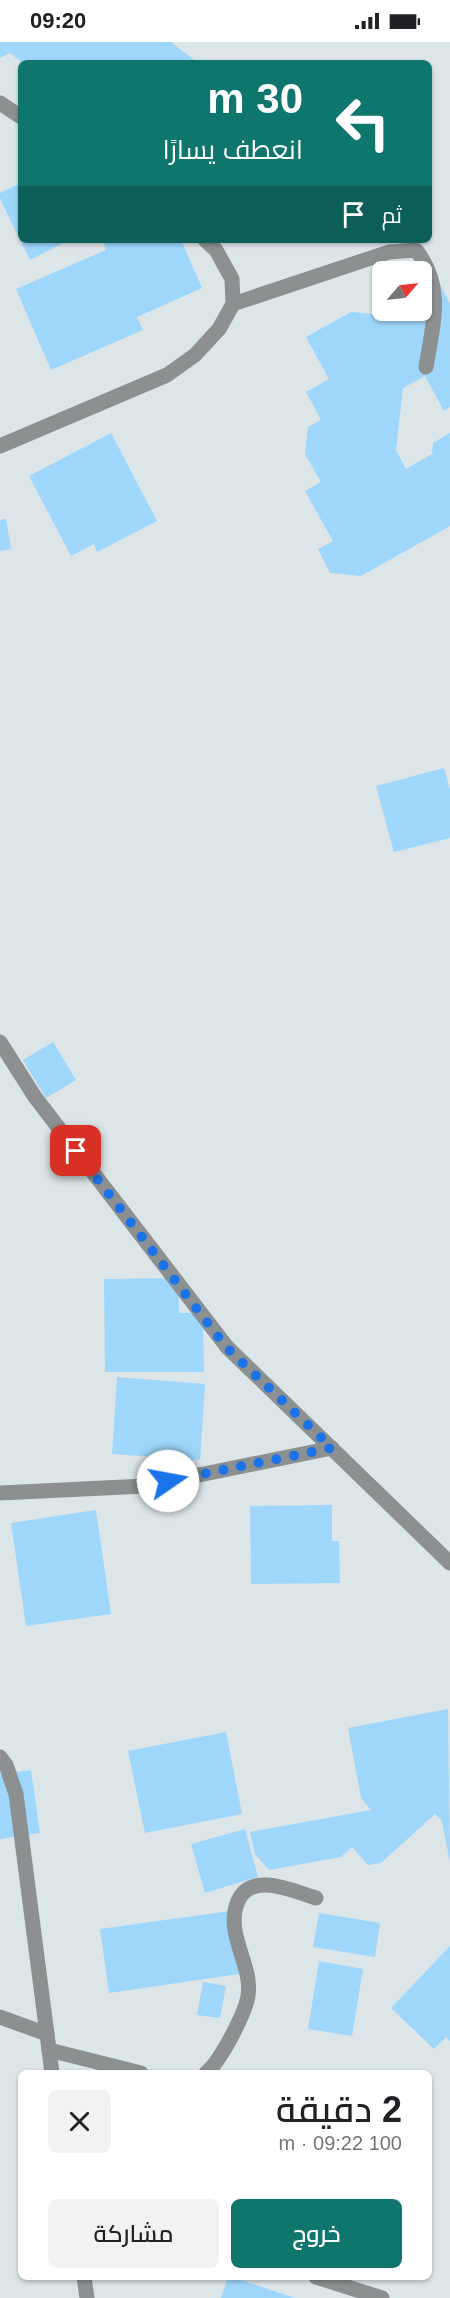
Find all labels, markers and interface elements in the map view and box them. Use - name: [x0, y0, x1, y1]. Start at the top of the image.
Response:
- text: 09:20: [30, 8, 86, 33]
- text: 30 m: [207, 75, 303, 122]
- icon: left: [324, 84, 402, 162]
- text: انعطف يسارًا: [162, 135, 303, 165]
- icon: arrive: [337, 198, 370, 231]
- text: ثم: [382, 203, 402, 228]
- north arrow: [372, 261, 432, 321]
- map controls: [372, 261, 432, 321]
- pin: [50, 1125, 101, 1176]
- icon: arrive: [59, 1134, 92, 1167]
- position arrow: [136, 1449, 200, 1513]
- text: 2 دقيقة: [276, 2089, 402, 2130]
- button: close: [48, 2090, 111, 2153]
- text: 100 m · 09:22: [279, 2132, 402, 2154]
- button: مشاركة: [48, 2199, 219, 2268]
- button: خروج: [231, 2199, 402, 2268]

